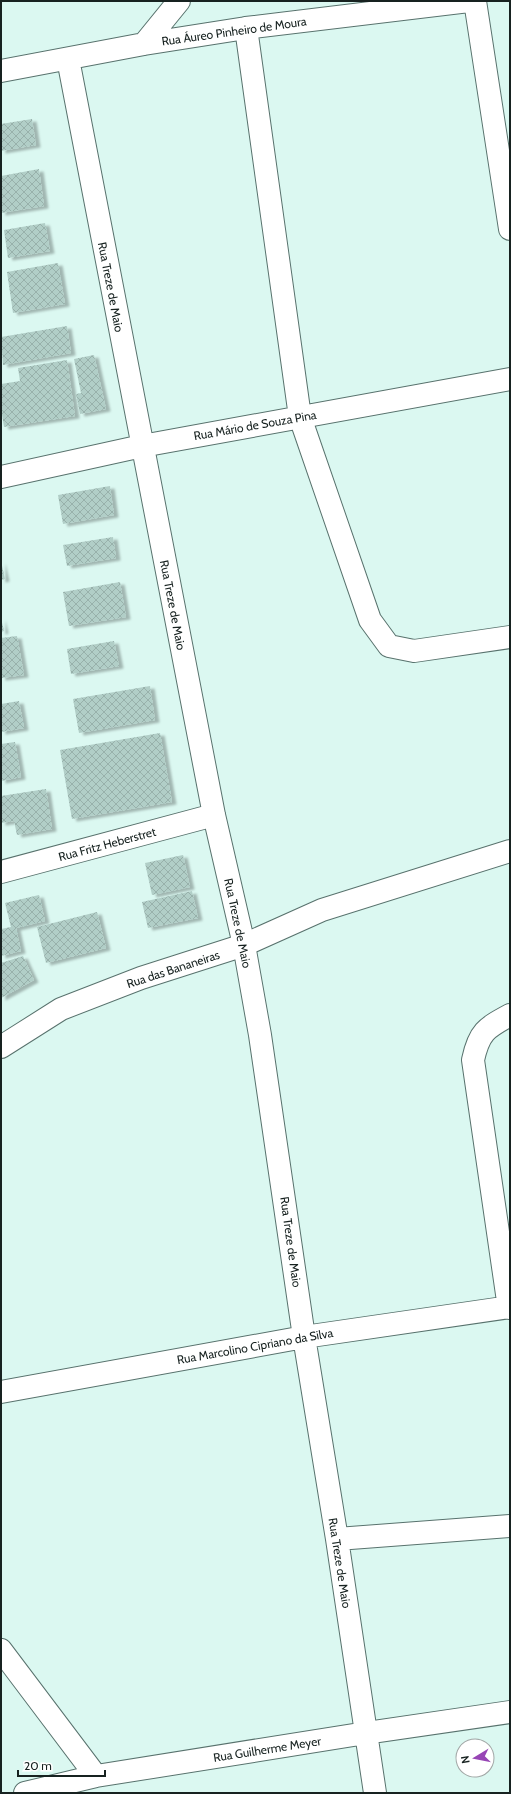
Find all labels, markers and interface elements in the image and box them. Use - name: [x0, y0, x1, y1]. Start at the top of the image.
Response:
- street label: Rua Áureo Pinheiro de Moura: [161, 13, 308, 49]
- street label: Rua Treze de Maio: [95, 241, 127, 334]
- street label: Rua Mário de Souza Pina: [193, 407, 318, 443]
- street label: Rua Treze de Maio: [157, 559, 189, 652]
- street label: Rua Fritz Heberstret: [57, 824, 157, 864]
- street label: Rua Treze de Maio: [221, 877, 255, 970]
- street label: Rua das Bananeiras: [124, 947, 222, 991]
- street label: Rua Treze de Maio: [277, 1196, 305, 1289]
- street label: Rua Marcolino Cipriano da Silva: [176, 1325, 334, 1367]
- street label: Rua Treze de Maio: [325, 1517, 355, 1610]
- street label: Rua Guilherme Meyer: [212, 1733, 322, 1765]
- north arrow: [455, 1738, 495, 1778]
- scale bar: [18, 1752, 105, 1778]
- text: N: [458, 1755, 473, 1765]
- text: 20 m: [24, 1758, 52, 1773]

